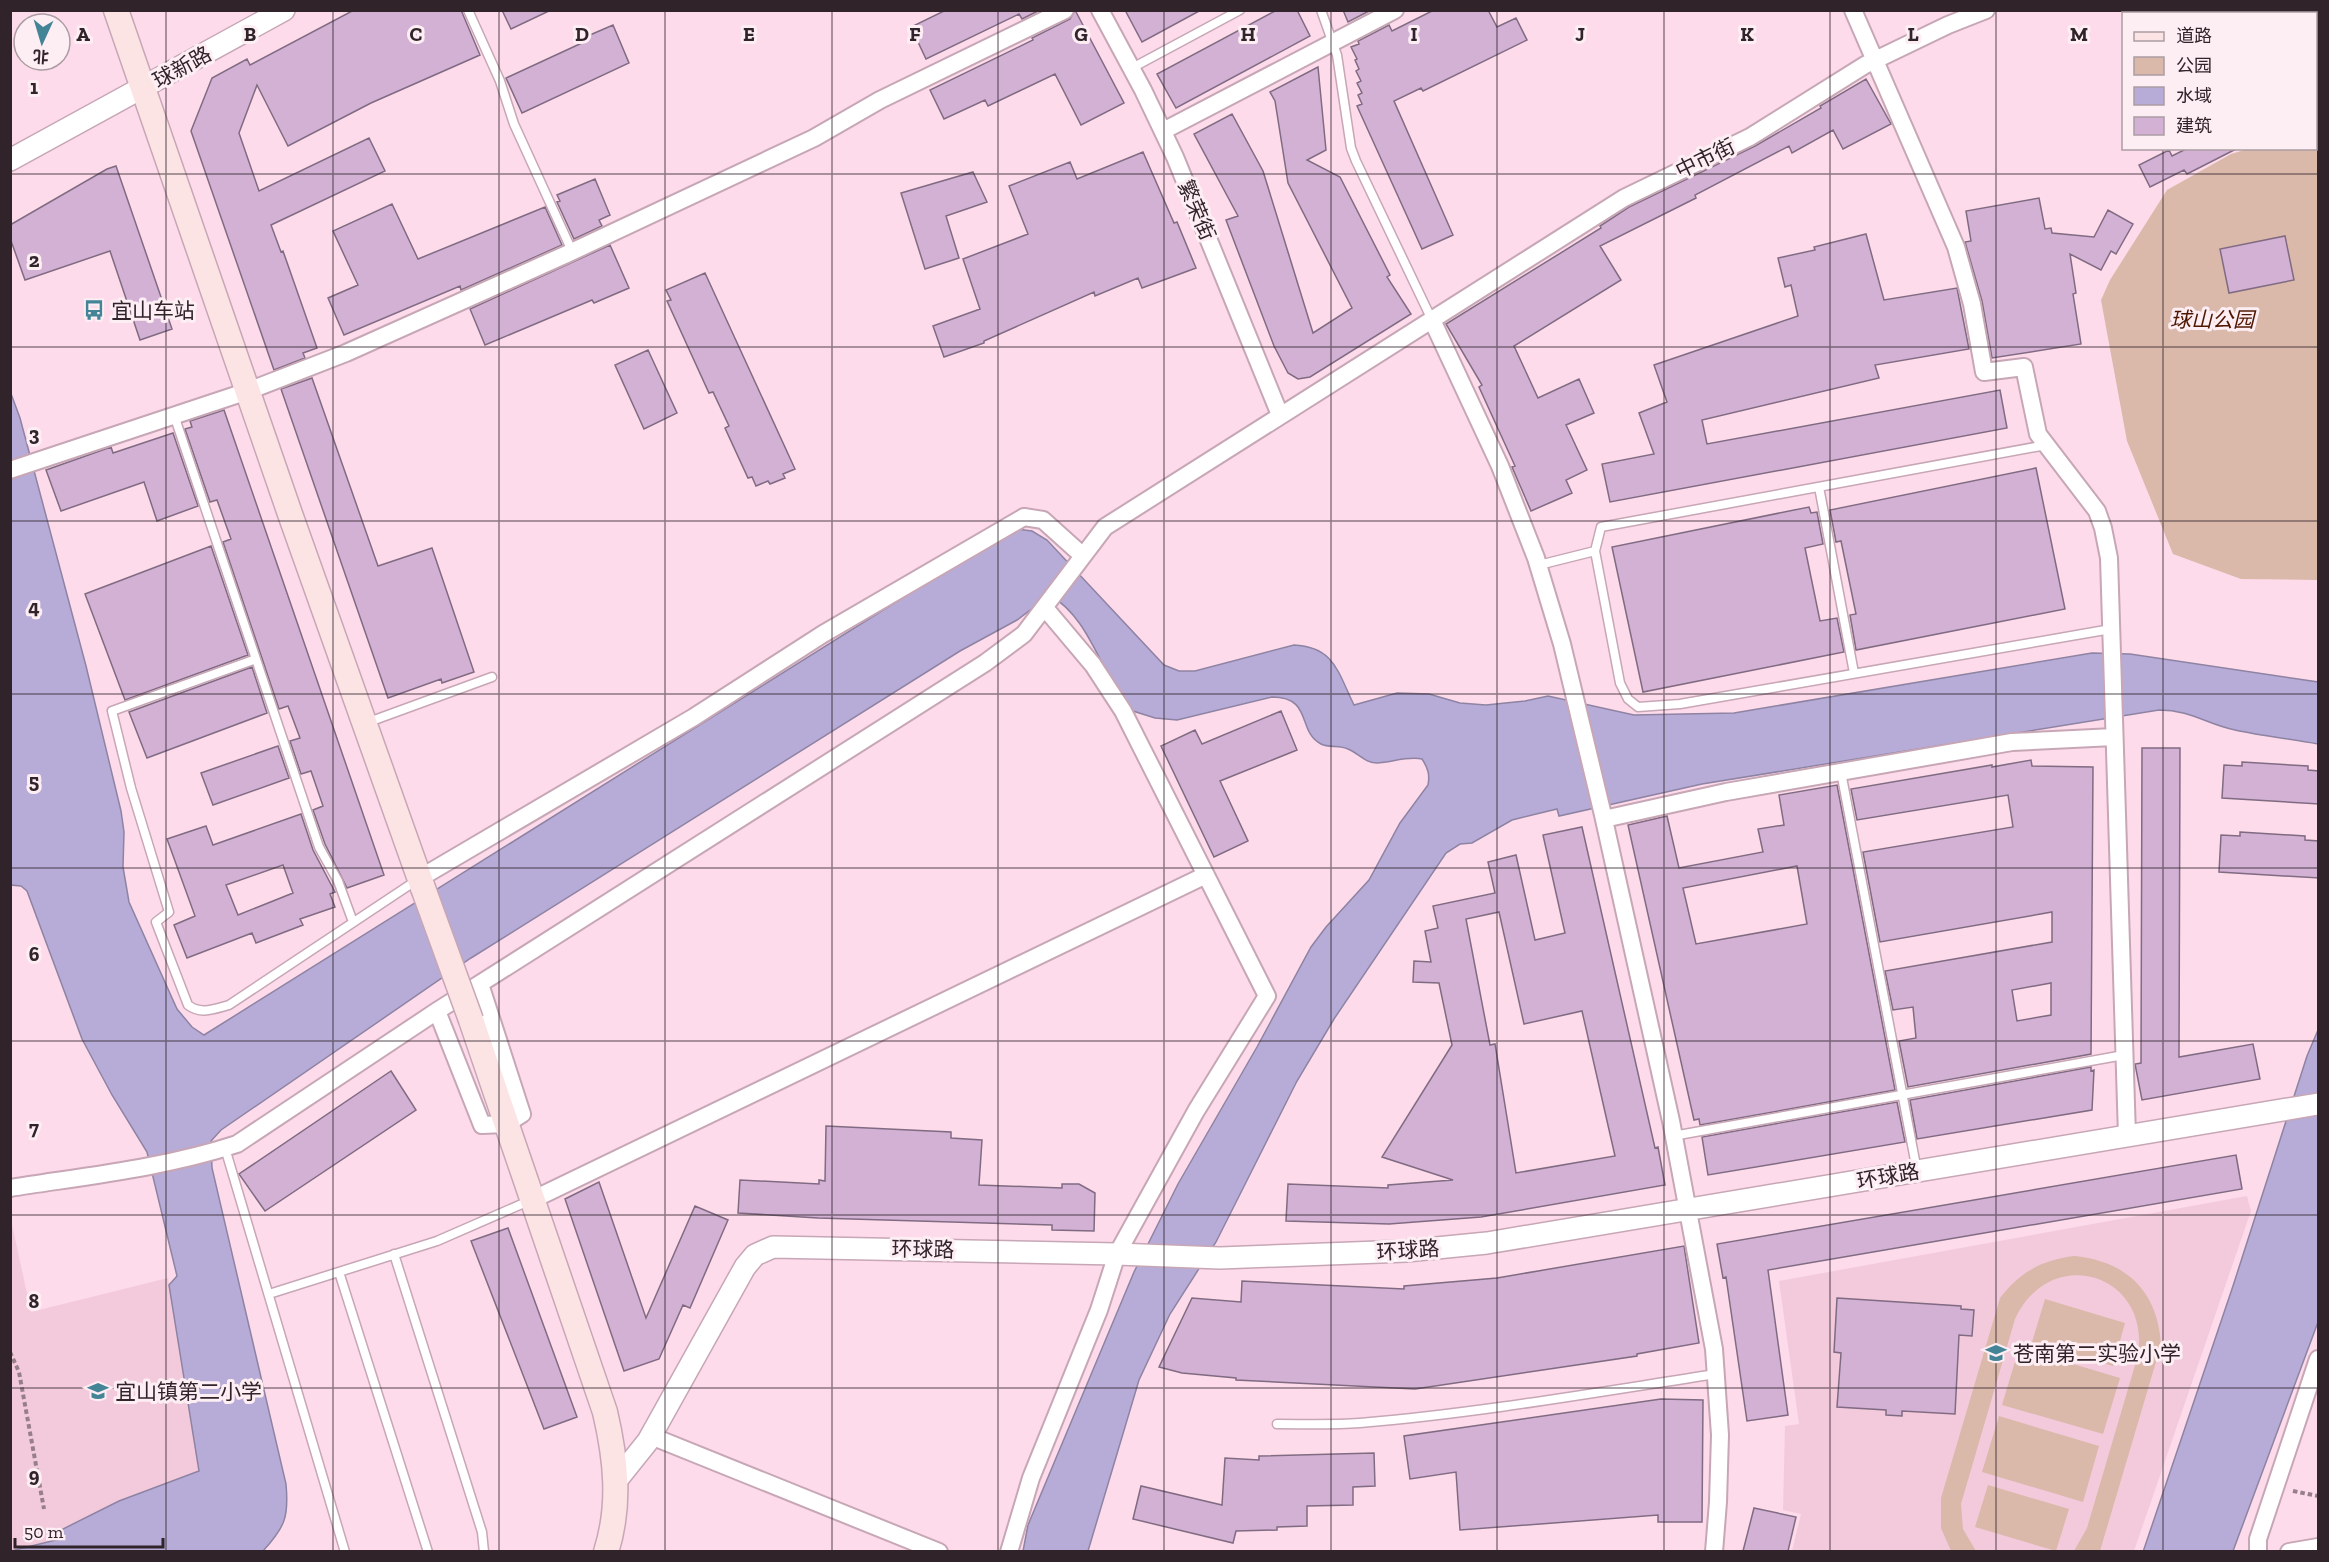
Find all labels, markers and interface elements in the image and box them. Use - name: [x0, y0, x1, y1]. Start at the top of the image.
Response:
- north arrow: [12, 12, 72, 72]
- legend: [2122, 12, 2317, 150]
- text: A: [76, 22, 90, 46]
- text: B: [244, 22, 256, 46]
- text: C: [410, 22, 423, 46]
- text: D: [575, 22, 589, 46]
- text: E: [743, 22, 755, 46]
- text: F: [909, 22, 921, 46]
- text: G: [1074, 22, 1088, 46]
- text: H: [1240, 22, 1256, 46]
- text: I: [1410, 22, 1418, 46]
- text: J: [1575, 22, 1585, 46]
- text: K: [1740, 22, 1754, 46]
- text: L: [1907, 22, 1919, 46]
- text: M: [2070, 22, 2088, 46]
- text: 道路: [2176, 25, 2212, 47]
- street label: 球新路: [148, 41, 216, 93]
- text: 北: [32, 46, 50, 67]
- text: 公园: [2176, 55, 2212, 77]
- text: 1: [30, 75, 38, 99]
- text: 水域: [2176, 85, 2212, 107]
- text: 建筑: [2176, 115, 2212, 137]
- street label: 中市街: [1671, 133, 1739, 183]
- street label: 繁荣街: [1173, 176, 1221, 244]
- text: 2: [29, 248, 40, 272]
- bus stop icon: 宜山车站: [82, 298, 106, 322]
- place label: 宜山车站: [111, 298, 195, 323]
- park label: 球山公园: [2170, 307, 2257, 332]
- text: 3: [29, 422, 40, 446]
- text: 4: [28, 595, 40, 619]
- text: 5: [29, 769, 39, 793]
- text: 6: [29, 942, 40, 966]
- text: 7: [29, 1116, 39, 1140]
- street label: 环球路: [1855, 1158, 1921, 1194]
- street label: 环球路: [1376, 1235, 1440, 1265]
- street label: 环球路: [891, 1236, 955, 1262]
- text: 8: [29, 1289, 40, 1313]
- school or university icon: 苍南第二实验小学: [1984, 1341, 2008, 1365]
- place label: 苍南第二实验小学: [2013, 1341, 2181, 1366]
- school or university icon: 宜山镇第二小学: [86, 1379, 110, 1403]
- place label: 宜山镇第二小学: [115, 1379, 262, 1404]
- text: 9: [29, 1463, 40, 1487]
- scale bar: [15, 1511, 164, 1549]
- text: 50 m: [24, 1521, 64, 1543]

